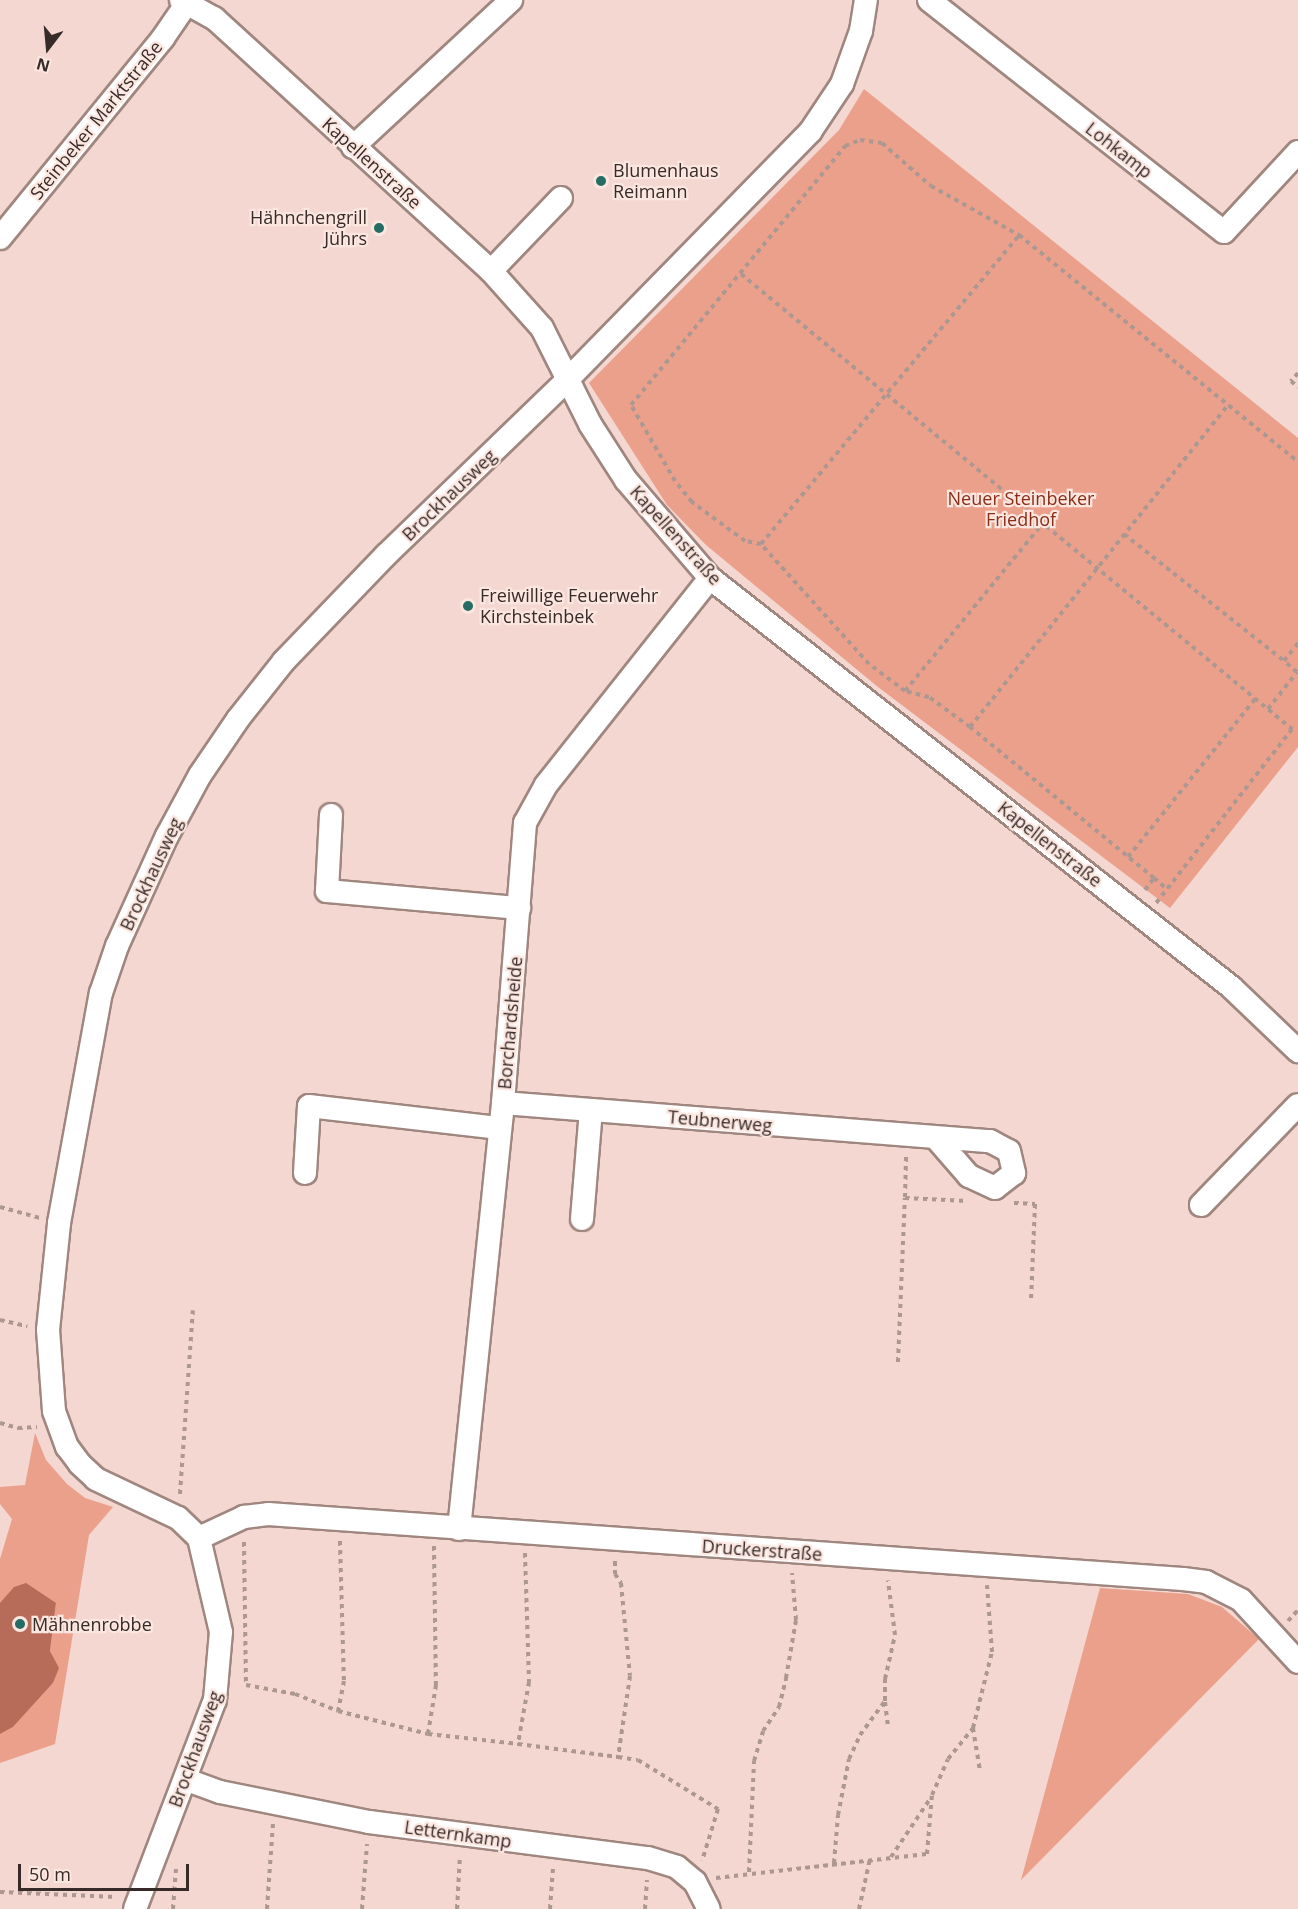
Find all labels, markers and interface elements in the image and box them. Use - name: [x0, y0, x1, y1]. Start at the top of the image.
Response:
- north arrow: [18, 18, 78, 78]
- street label: Steinbeker Marktstraße: [25, 36, 167, 204]
- text: N: [34, 53, 52, 78]
- street label: Kapellenstraße: [318, 113, 426, 213]
- street label: Lohkamp: [1081, 117, 1157, 183]
- place label: Blumenhaus Reimann: [613, 160, 719, 202]
- marker: Blumenhaus Reimann: [594, 174, 608, 188]
- place label: Hähnchengrill Jührs: [250, 207, 367, 250]
- marker: Hähnchengrill Jührs: [372, 221, 386, 235]
- street label: Brockhausweg: [397, 445, 501, 545]
- street label: Kapellenstraße: [626, 481, 726, 589]
- park label: Neuer Steinbeker Friedhof: [948, 488, 1094, 530]
- place label: Freiwillige Feuerwehr Kirchsteinbek: [480, 585, 658, 628]
- marker: Freiwillige Feuerwehr Kirchsteinbek: [461, 599, 475, 613]
- street label: Kapellenstraße: [994, 797, 1106, 891]
- street label: Brockhausweg: [115, 814, 187, 934]
- street label: Borchardsheide: [493, 956, 527, 1090]
- street label: Teubnerweg: [667, 1106, 773, 1136]
- street label: Druckerstraße: [701, 1535, 823, 1565]
- place label: Mähnenrobbe: [32, 1613, 152, 1635]
- marker: Mähnenrobbe: [13, 1617, 27, 1631]
- street label: Brockhausweg: [164, 1688, 226, 1810]
- street label: Letternkamp: [403, 1816, 513, 1852]
- scale bar: [21, 1852, 192, 1890]
- text: 50 m: [29, 1862, 71, 1886]

